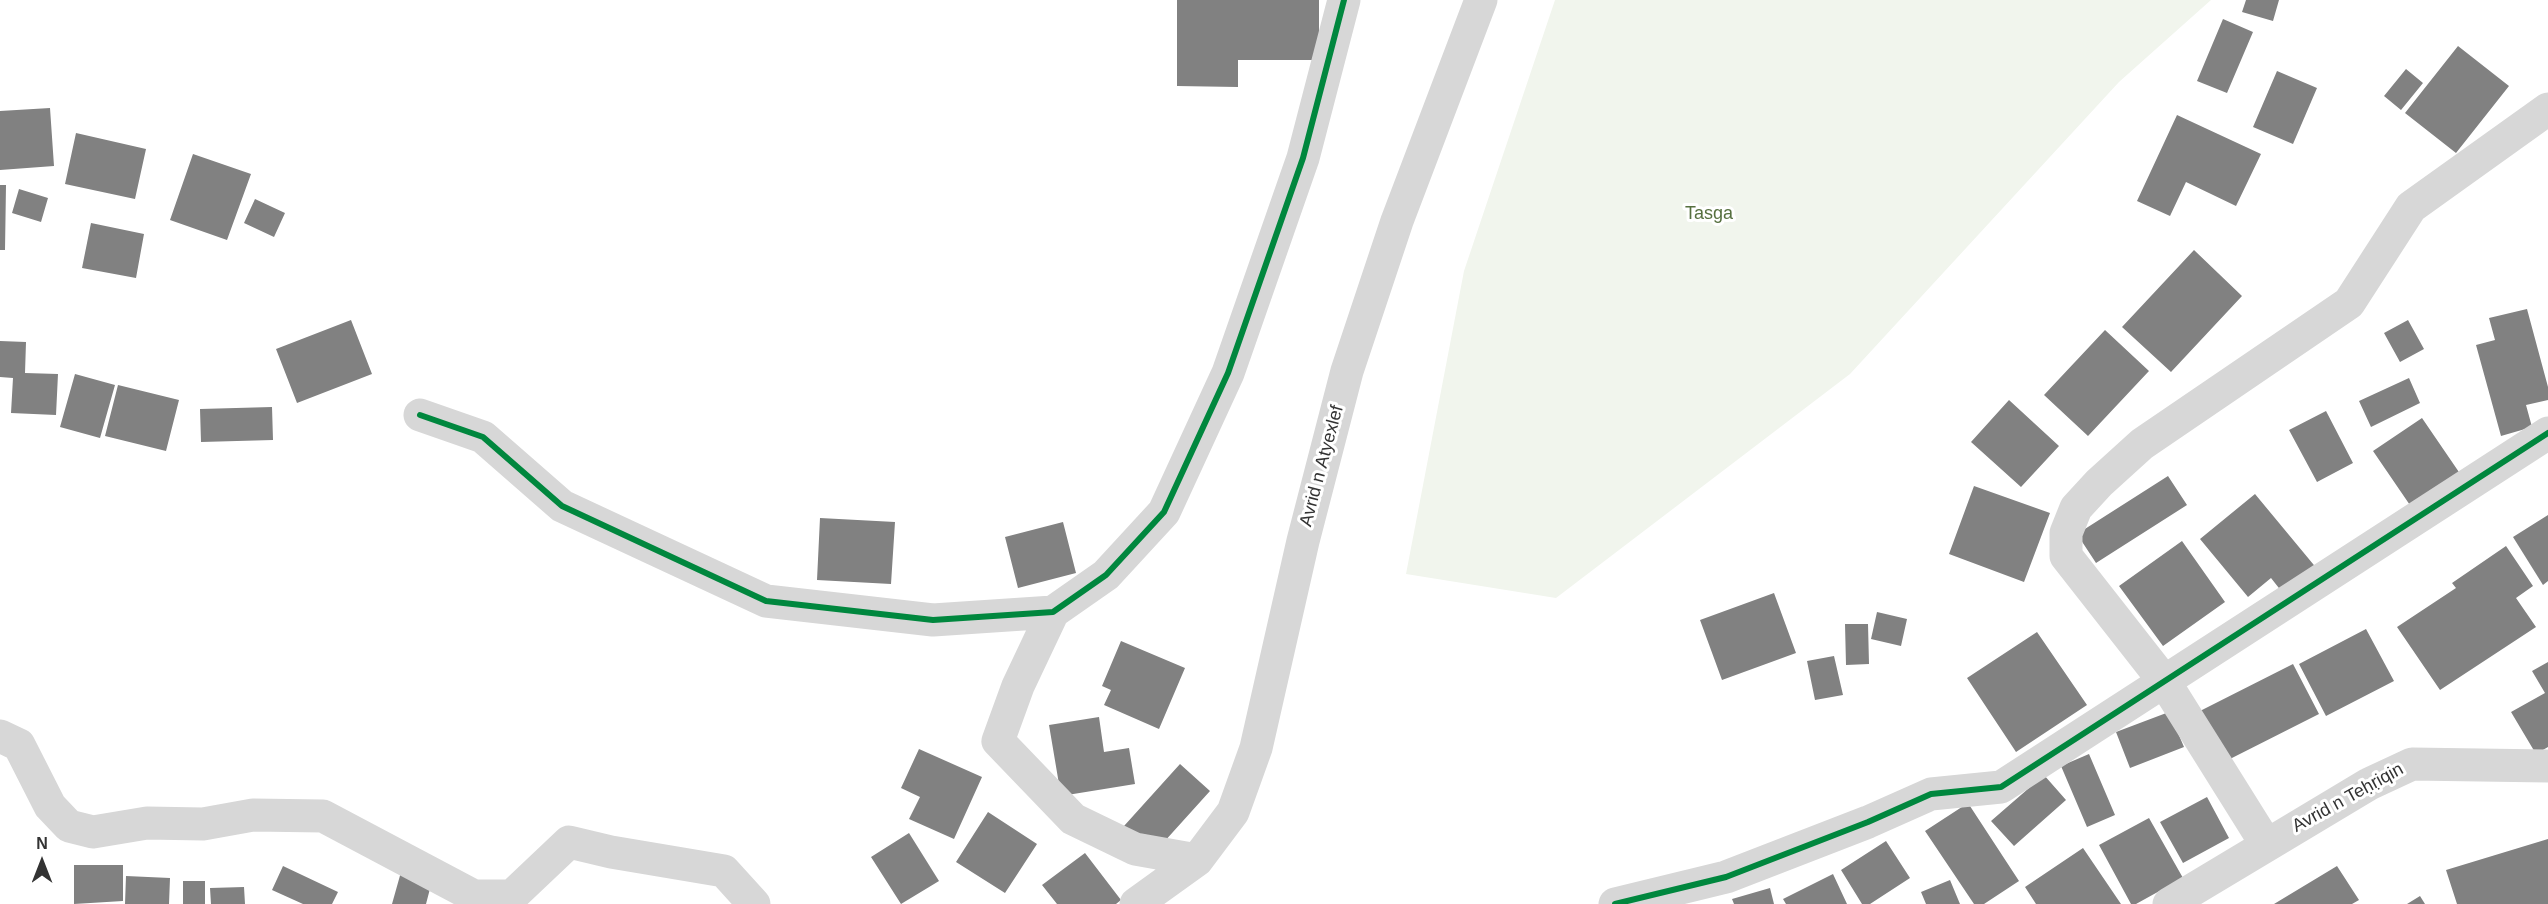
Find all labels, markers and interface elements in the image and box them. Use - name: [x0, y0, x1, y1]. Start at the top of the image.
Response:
- park label: Tasga: [1685, 203, 1733, 225]
- street label: Avrid n Atyexlef: [1295, 403, 1349, 529]
- street label: Avrid n Teḥṛiqin: [2289, 759, 2407, 837]
- north arrow: [12, 832, 72, 892]
- text: N: [36, 835, 48, 852]

